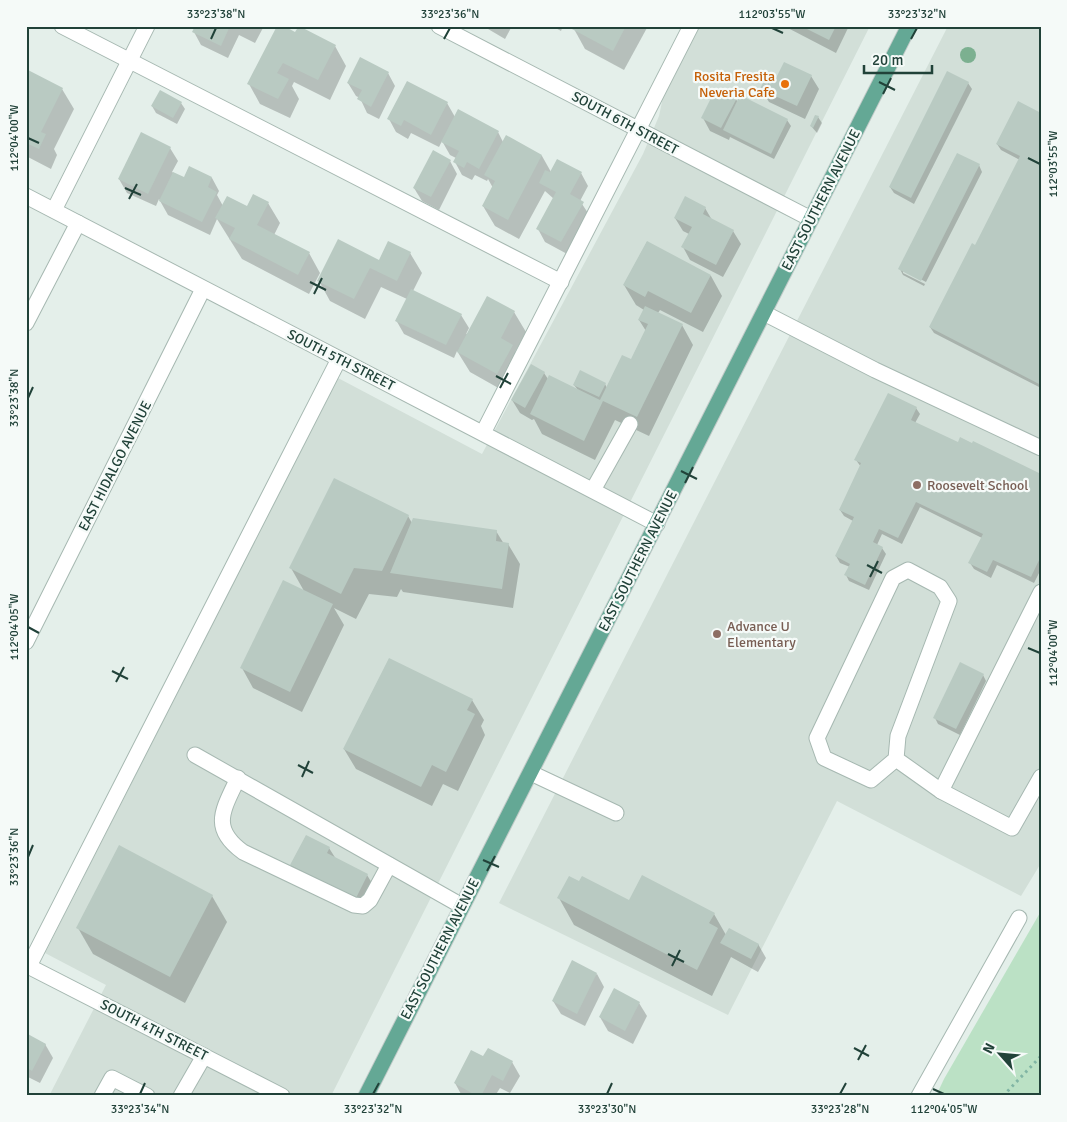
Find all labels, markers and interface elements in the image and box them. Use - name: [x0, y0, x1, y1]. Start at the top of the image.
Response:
- text: 33°23'38"N: [187, 7, 245, 22]
- text: 33°23'36"N: [421, 7, 479, 22]
- text: 112°03'55"W: [738, 7, 806, 22]
- text: 33°23'32"N: [888, 7, 946, 22]
- scale bar: [864, 42, 932, 74]
- text: 20 m: [872, 51, 903, 69]
- place label: Rosita Fresita Neveria Cafe: [694, 68, 775, 101]
- marker: Rosita Fresita Neveria Cafe: [779, 78, 791, 90]
- street label: SOUTH 6TH STREET: [569, 88, 681, 158]
- text: 112°04'00"W: [7, 104, 22, 172]
- street label: EAST SOUTHERN AVENUE: [778, 127, 864, 273]
- text: 112°03'55"W: [1046, 130, 1061, 198]
- street label: SOUTH 5TH STREET: [285, 326, 398, 394]
- text: 33°23'38"N: [7, 369, 22, 427]
- street label: EAST HIDALGO AVENUE: [75, 398, 155, 534]
- place label: Roosevelt School: [927, 477, 1028, 494]
- marker: Roosevelt School: [911, 479, 923, 491]
- street label: EAST SOUTHERN AVENUE: [595, 488, 681, 634]
- text: 112°04'05"W: [7, 593, 22, 661]
- place label: Advance U Elementary: [727, 618, 796, 651]
- text: 112°04'00"W: [1046, 619, 1061, 687]
- marker: Advance U Elementary: [711, 628, 723, 640]
- text: 33°23'36"N: [7, 828, 22, 886]
- street label: EAST SOUTHERN AVENUE: [397, 876, 483, 1022]
- street label: SOUTH 4TH STREET: [98, 996, 211, 1064]
- north arrow: [974, 1030, 1024, 1080]
- text: N: [979, 1040, 999, 1057]
- text: 33°23'34"N: [111, 1102, 169, 1117]
- text: 33°23'32"N: [344, 1102, 402, 1117]
- text: 33°23'30"N: [578, 1102, 636, 1117]
- text: 33°23'28"N: [811, 1102, 869, 1117]
- text: 112°04'05"W: [910, 1102, 978, 1117]

